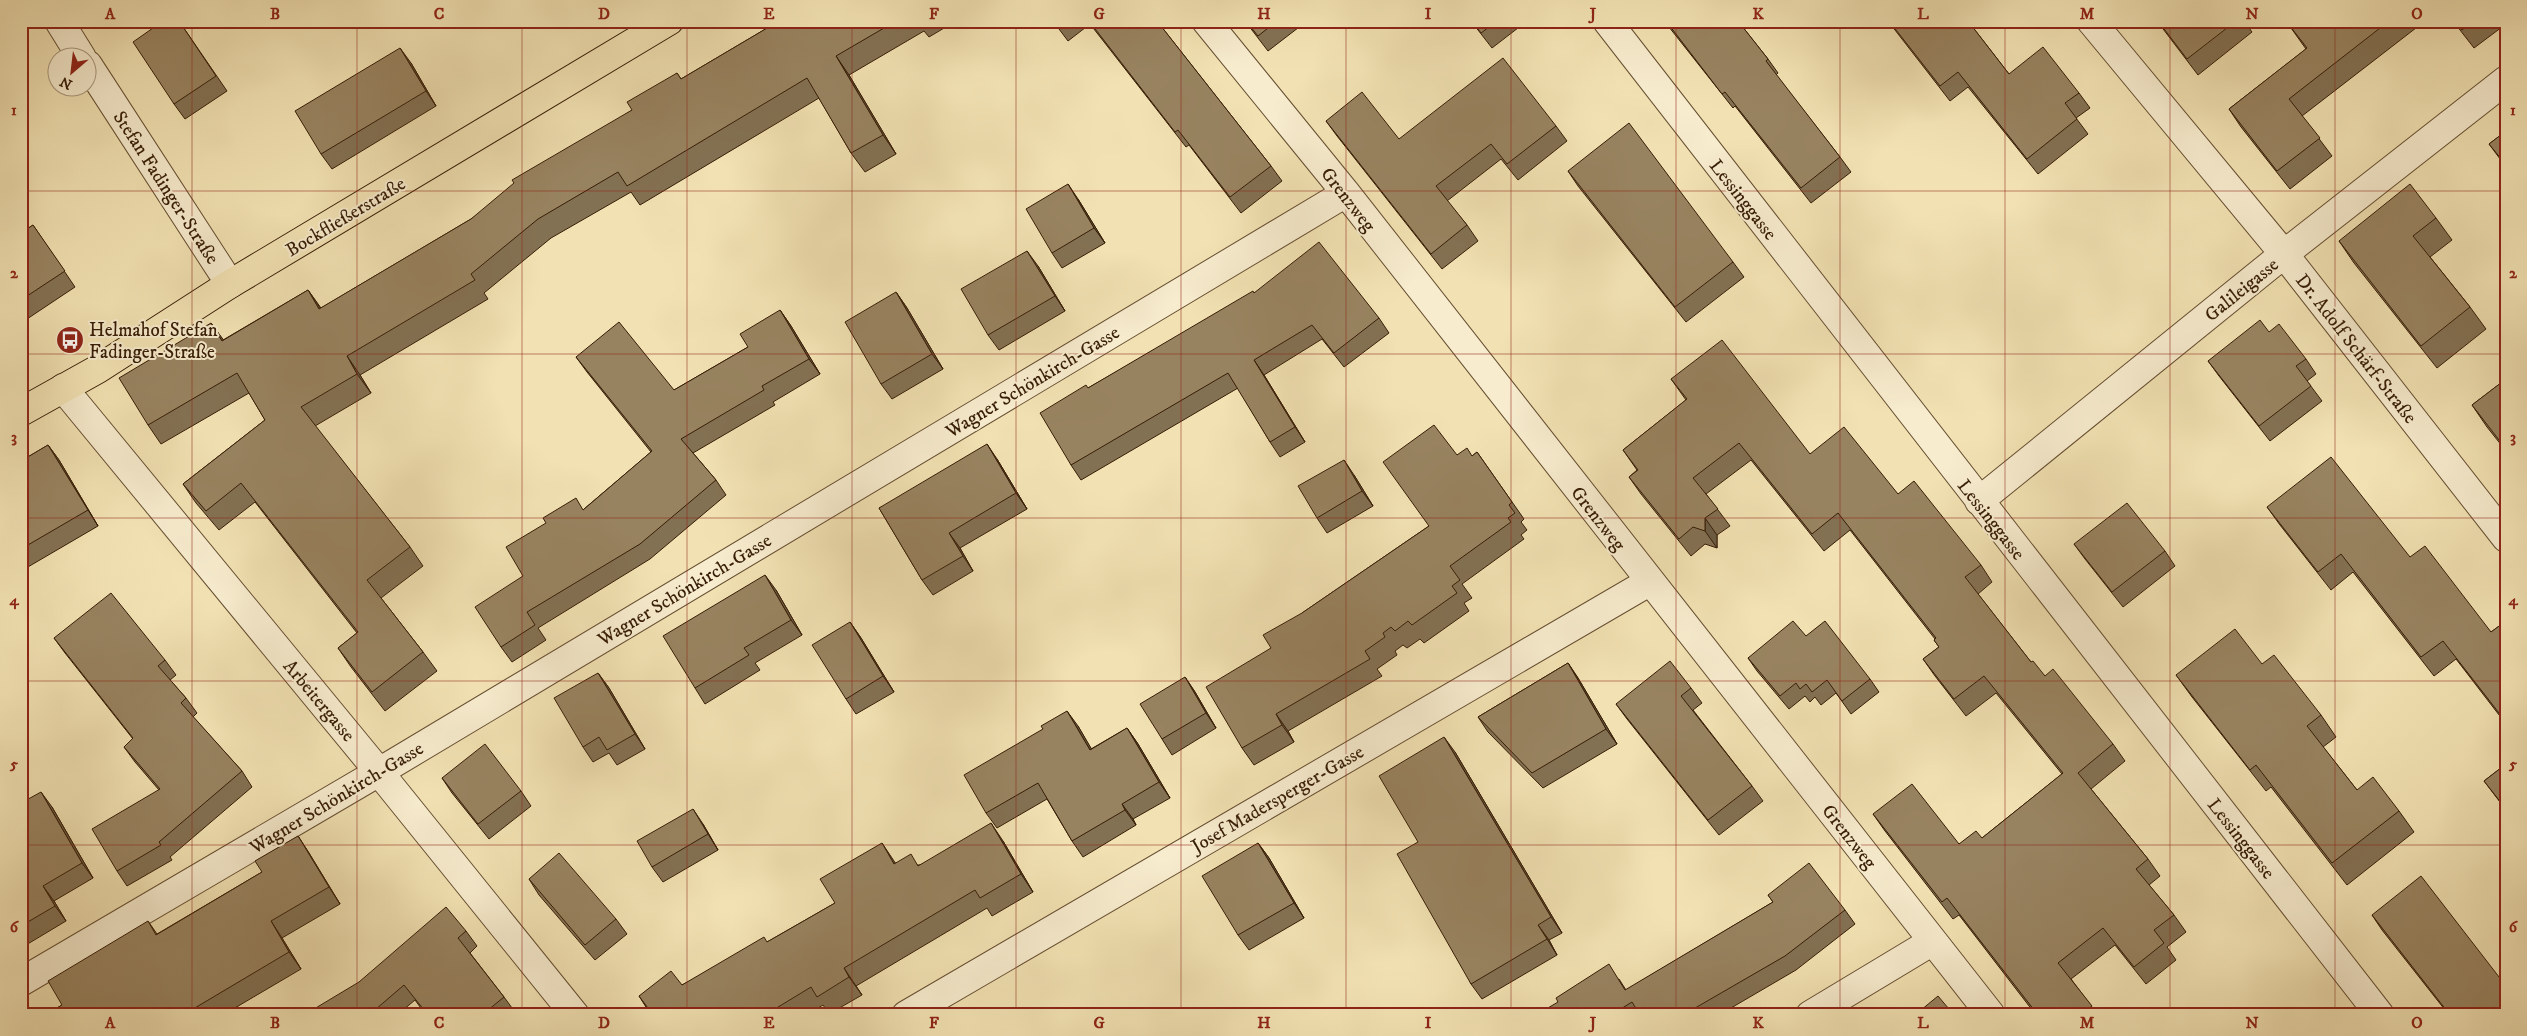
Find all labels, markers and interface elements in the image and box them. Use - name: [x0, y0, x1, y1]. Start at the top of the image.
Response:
- text: A: [104, 4, 116, 24]
- text: B: [270, 4, 280, 24]
- text: C: [434, 4, 444, 24]
- text: D: [598, 4, 610, 24]
- text: E: [763, 4, 775, 24]
- text: F: [929, 4, 939, 24]
- text: G: [1093, 4, 1105, 24]
- text: H: [1257, 4, 1271, 24]
- text: I: [1425, 4, 1432, 24]
- text: J: [1588, 4, 1597, 24]
- text: K: [1752, 4, 1764, 24]
- text: L: [1917, 4, 1929, 24]
- text: M: [2080, 4, 2095, 24]
- text: N: [2245, 4, 2259, 24]
- text: O: [2411, 4, 2423, 24]
- north arrow: [48, 48, 98, 98]
- text: N: [57, 72, 76, 93]
- text: 1: [11, 100, 17, 120]
- text: 1: [2510, 100, 2516, 120]
- street label: Stefan Fadinger-Straße: [108, 107, 224, 269]
- street label: Lessinggasse: [1704, 155, 1782, 245]
- street label: Grenzweg: [1315, 163, 1381, 237]
- street label: Bockfließerstraße: [282, 172, 410, 262]
- street label: Galileigasse: [2200, 253, 2284, 327]
- text: 2: [10, 263, 19, 283]
- text: 2: [2509, 263, 2518, 283]
- street label: Dr. Adolf Schärf-Straße: [2290, 269, 2421, 428]
- place label: Helmahof Stefan Fadinger-Straße: [89, 319, 218, 364]
- street label: Wagner Schönkirch-Gasse: [941, 321, 1124, 444]
- bus stop icon: Helmahof Stefan Fadinger-Straße: [55, 325, 85, 355]
- text: 3: [11, 427, 17, 447]
- text: 3: [2510, 427, 2516, 447]
- street label: Lessinggasse: [1952, 475, 2030, 565]
- street label: Grenzweg: [1565, 482, 1631, 556]
- street label: Wagner Schönkirch-Gasse: [593, 529, 776, 652]
- text: 4: [8, 590, 19, 610]
- text: 4: [2507, 590, 2518, 610]
- street label: Arbeitergasse: [278, 655, 360, 747]
- street label: Wagner Schönkirch-Gasse: [245, 737, 428, 860]
- street label: Josef Madersperger-Gasse: [1186, 740, 1368, 859]
- text: 5: [9, 754, 18, 774]
- text: 5: [2508, 754, 2517, 774]
- street label: Lessinggasse: [2202, 794, 2280, 884]
- street label: Grenzweg: [1816, 800, 1882, 874]
- text: 6: [10, 917, 20, 937]
- text: 6: [2509, 917, 2519, 937]
- text: A: [104, 1013, 116, 1033]
- text: B: [270, 1013, 280, 1033]
- text: C: [434, 1013, 444, 1033]
- text: D: [598, 1013, 610, 1033]
- text: E: [763, 1013, 775, 1033]
- text: F: [929, 1013, 939, 1033]
- text: G: [1093, 1013, 1105, 1033]
- text: H: [1257, 1013, 1271, 1033]
- text: I: [1425, 1013, 1432, 1033]
- text: J: [1588, 1013, 1597, 1033]
- text: K: [1752, 1013, 1764, 1033]
- text: L: [1917, 1013, 1929, 1033]
- text: M: [2080, 1013, 2095, 1033]
- text: N: [2245, 1013, 2259, 1033]
- text: O: [2411, 1013, 2423, 1033]

